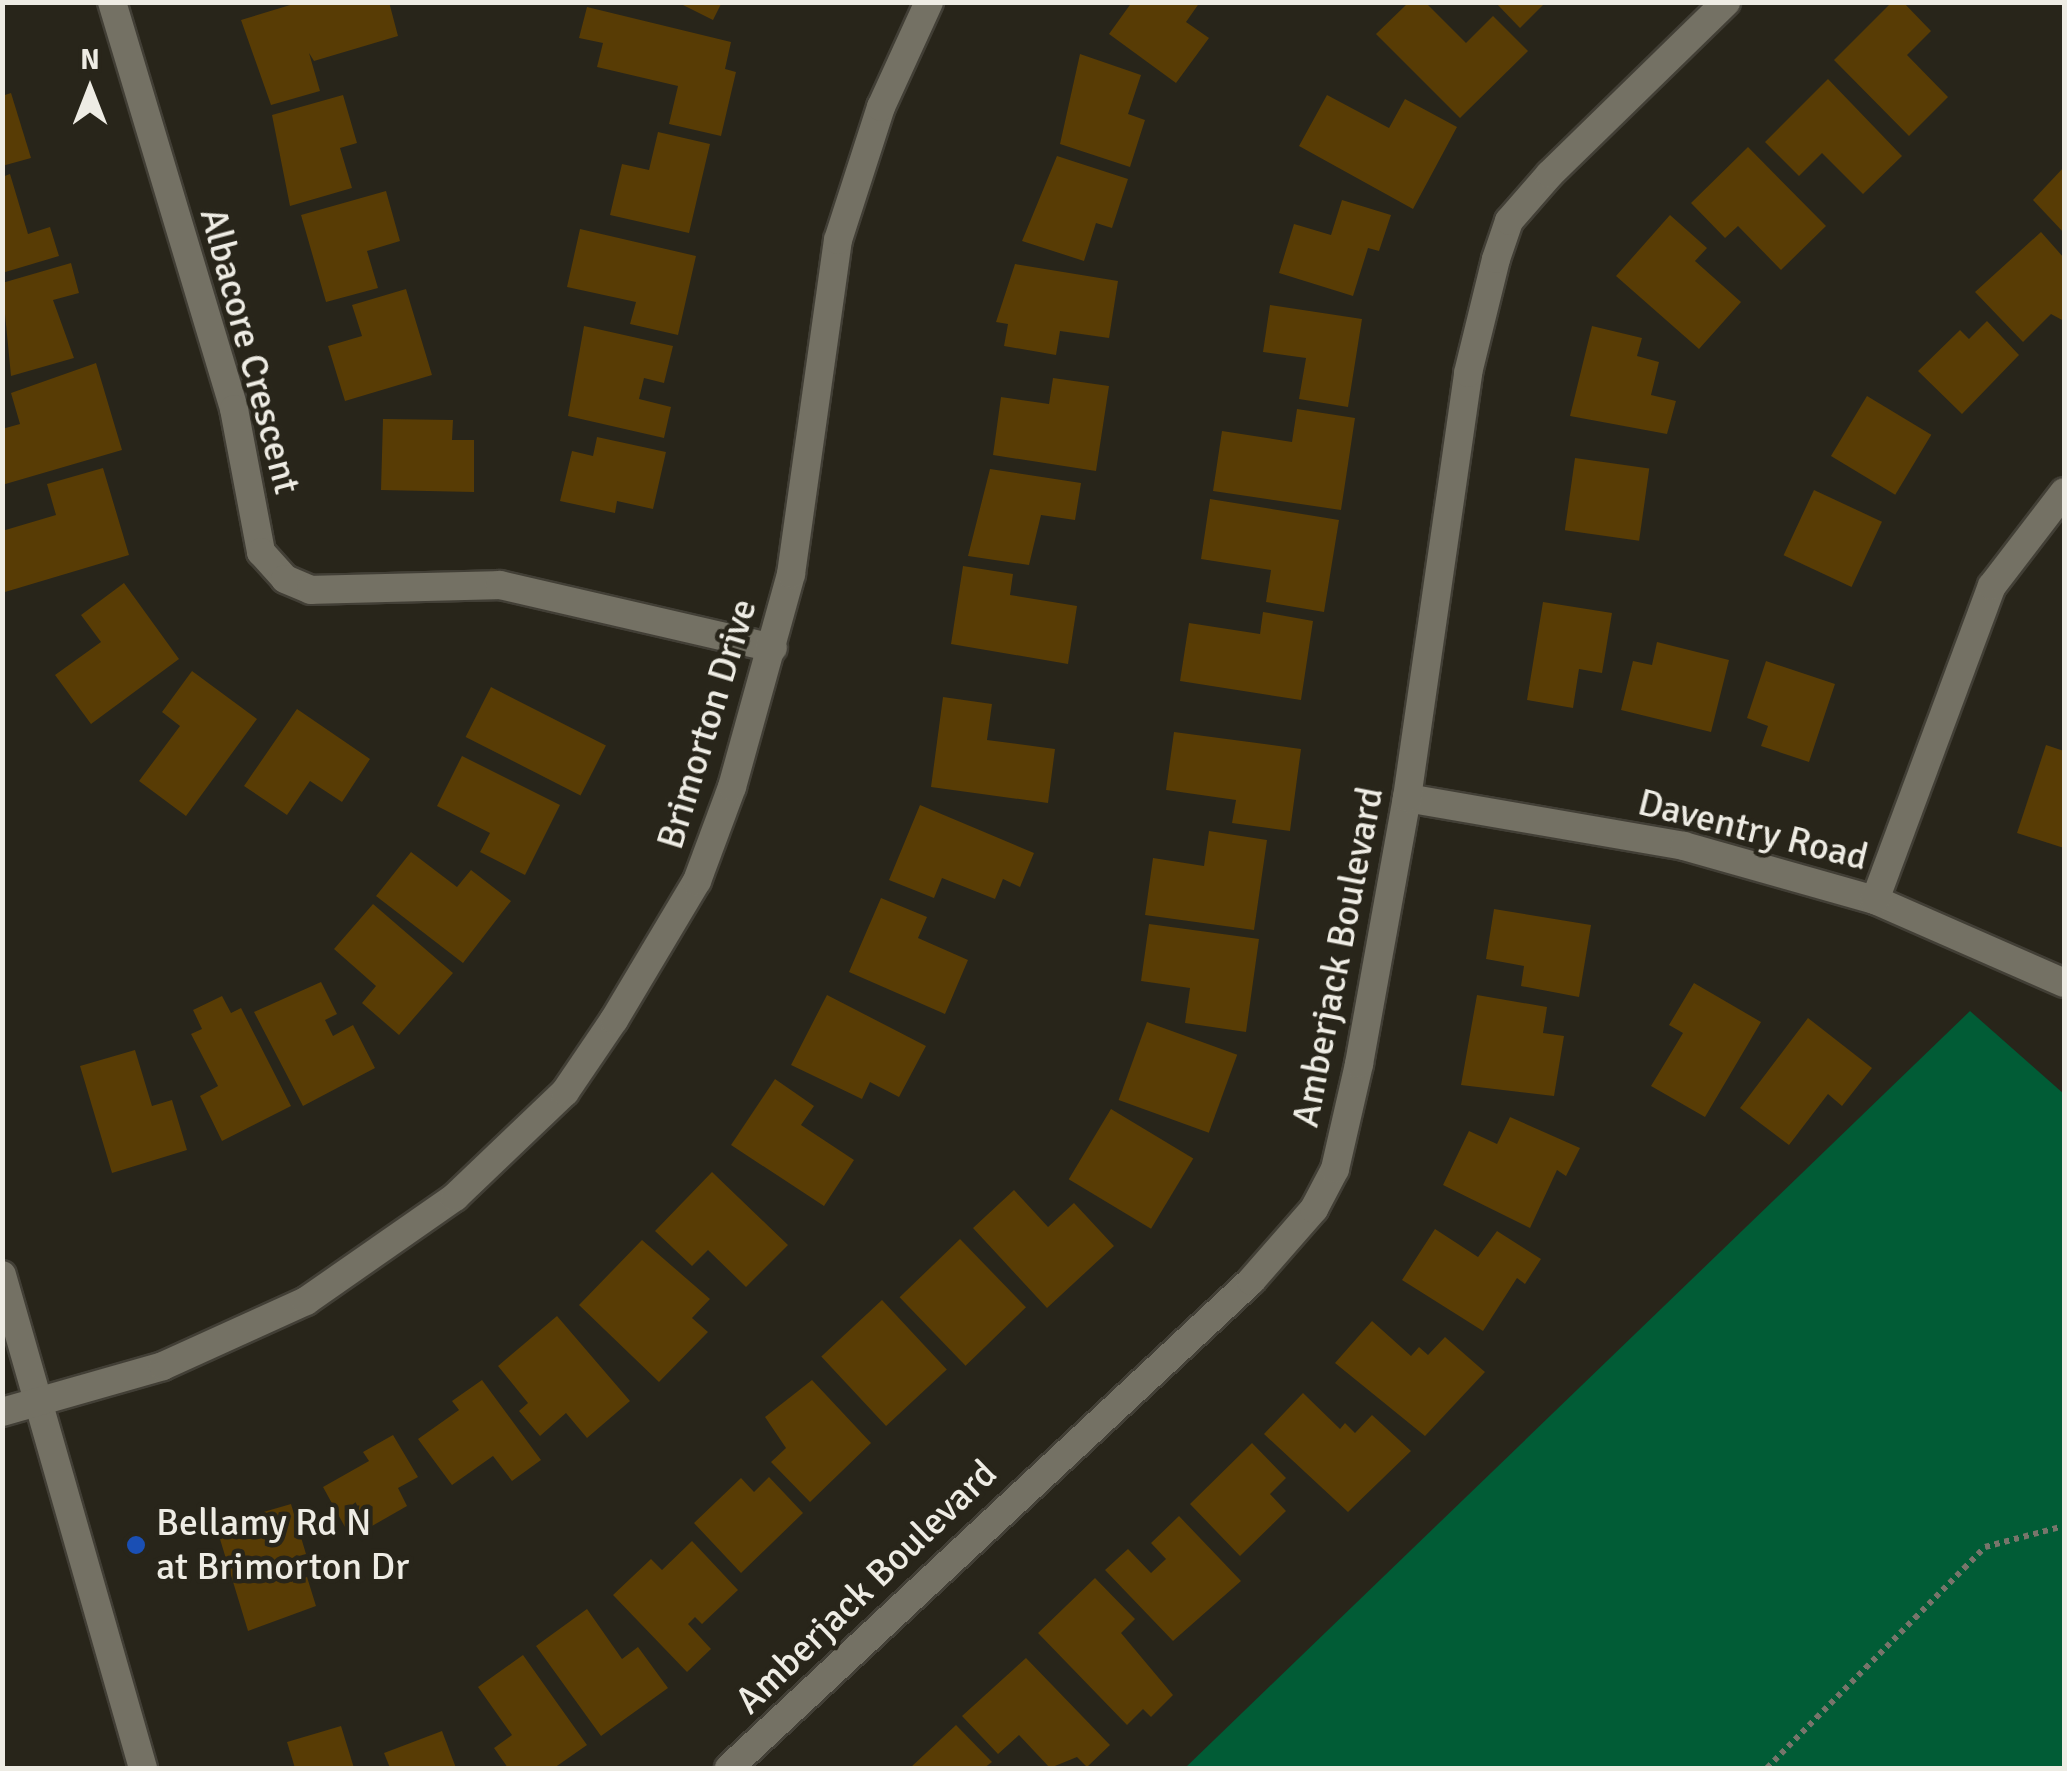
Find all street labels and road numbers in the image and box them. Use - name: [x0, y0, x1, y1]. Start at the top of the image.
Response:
- street label: Albacore Crescent: [190, 203, 310, 499]
- street label: Brimorton Drive: [647, 594, 767, 854]
- street label: Daventry Road: [1633, 779, 1873, 881]
- street label: Amberjack Boulevard: [1283, 783, 1393, 1131]
- street label: Amberjack Boulevard: [726, 1451, 1006, 1723]

